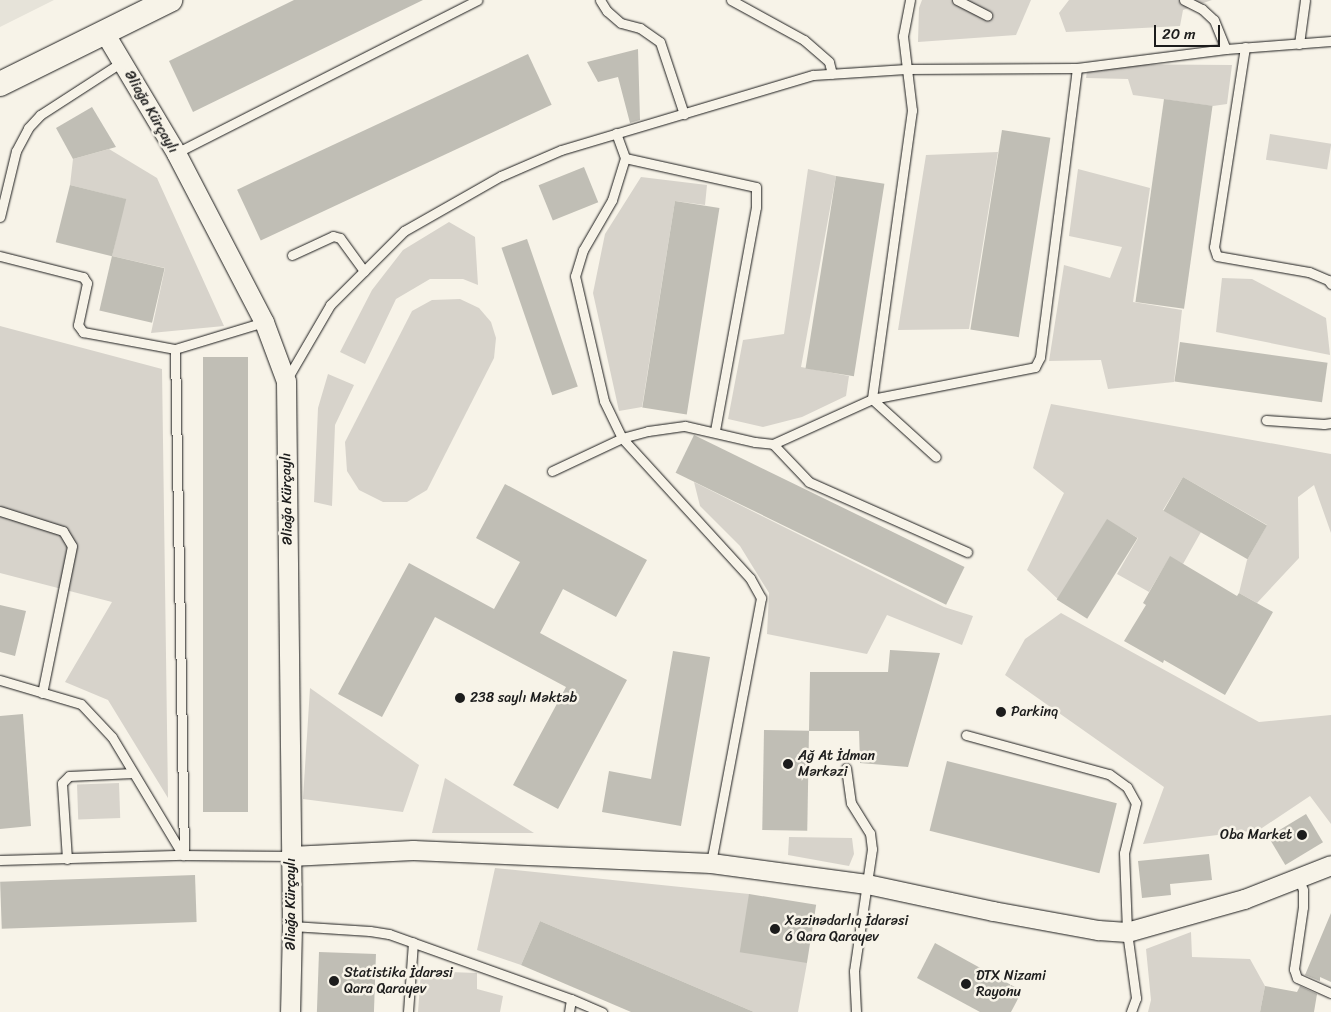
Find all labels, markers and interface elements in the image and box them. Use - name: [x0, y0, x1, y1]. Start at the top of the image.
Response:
- scale bar: [1156, 15, 1222, 47]
- text: 20 m: [1162, 21, 1196, 47]
- street label: Əliağa Kürçaylı: [121, 68, 181, 156]
- street label: Əliağa Kürçaylı: [278, 453, 296, 545]
- place label: 238 saylı Məktəb: [470, 690, 577, 706]
- marker: 238 saylı Məktəb: [454, 692, 466, 704]
- place label: Parkinq: [1011, 704, 1058, 720]
- marker: Parkinq: [995, 706, 1007, 718]
- place label: Ağ At İdman Mərkəzi: [798, 748, 875, 780]
- marker: Ağ At İdman Mərkəzi: [782, 758, 794, 770]
- place label: Oba Market: [1220, 827, 1292, 843]
- marker: Oba Market: [1296, 829, 1308, 841]
- street label: Əliağa Kürçaylı: [283, 858, 299, 950]
- place label: Xəzinədarlıq İdarəsi 6 Qara Qarayev: [785, 913, 908, 946]
- marker: Xəzinədarlıq İdarəsi 6 Qara Qarayev: [769, 923, 781, 935]
- place label: Statistika İdarəsi Qara Qarayev: [344, 965, 453, 998]
- place label: DTX Nizami Rayonu: [976, 968, 1046, 1000]
- marker: Statistika İdarəsi Qara Qarayev: [328, 975, 340, 987]
- marker: DTX Nizami Rayonu: [960, 978, 972, 990]

